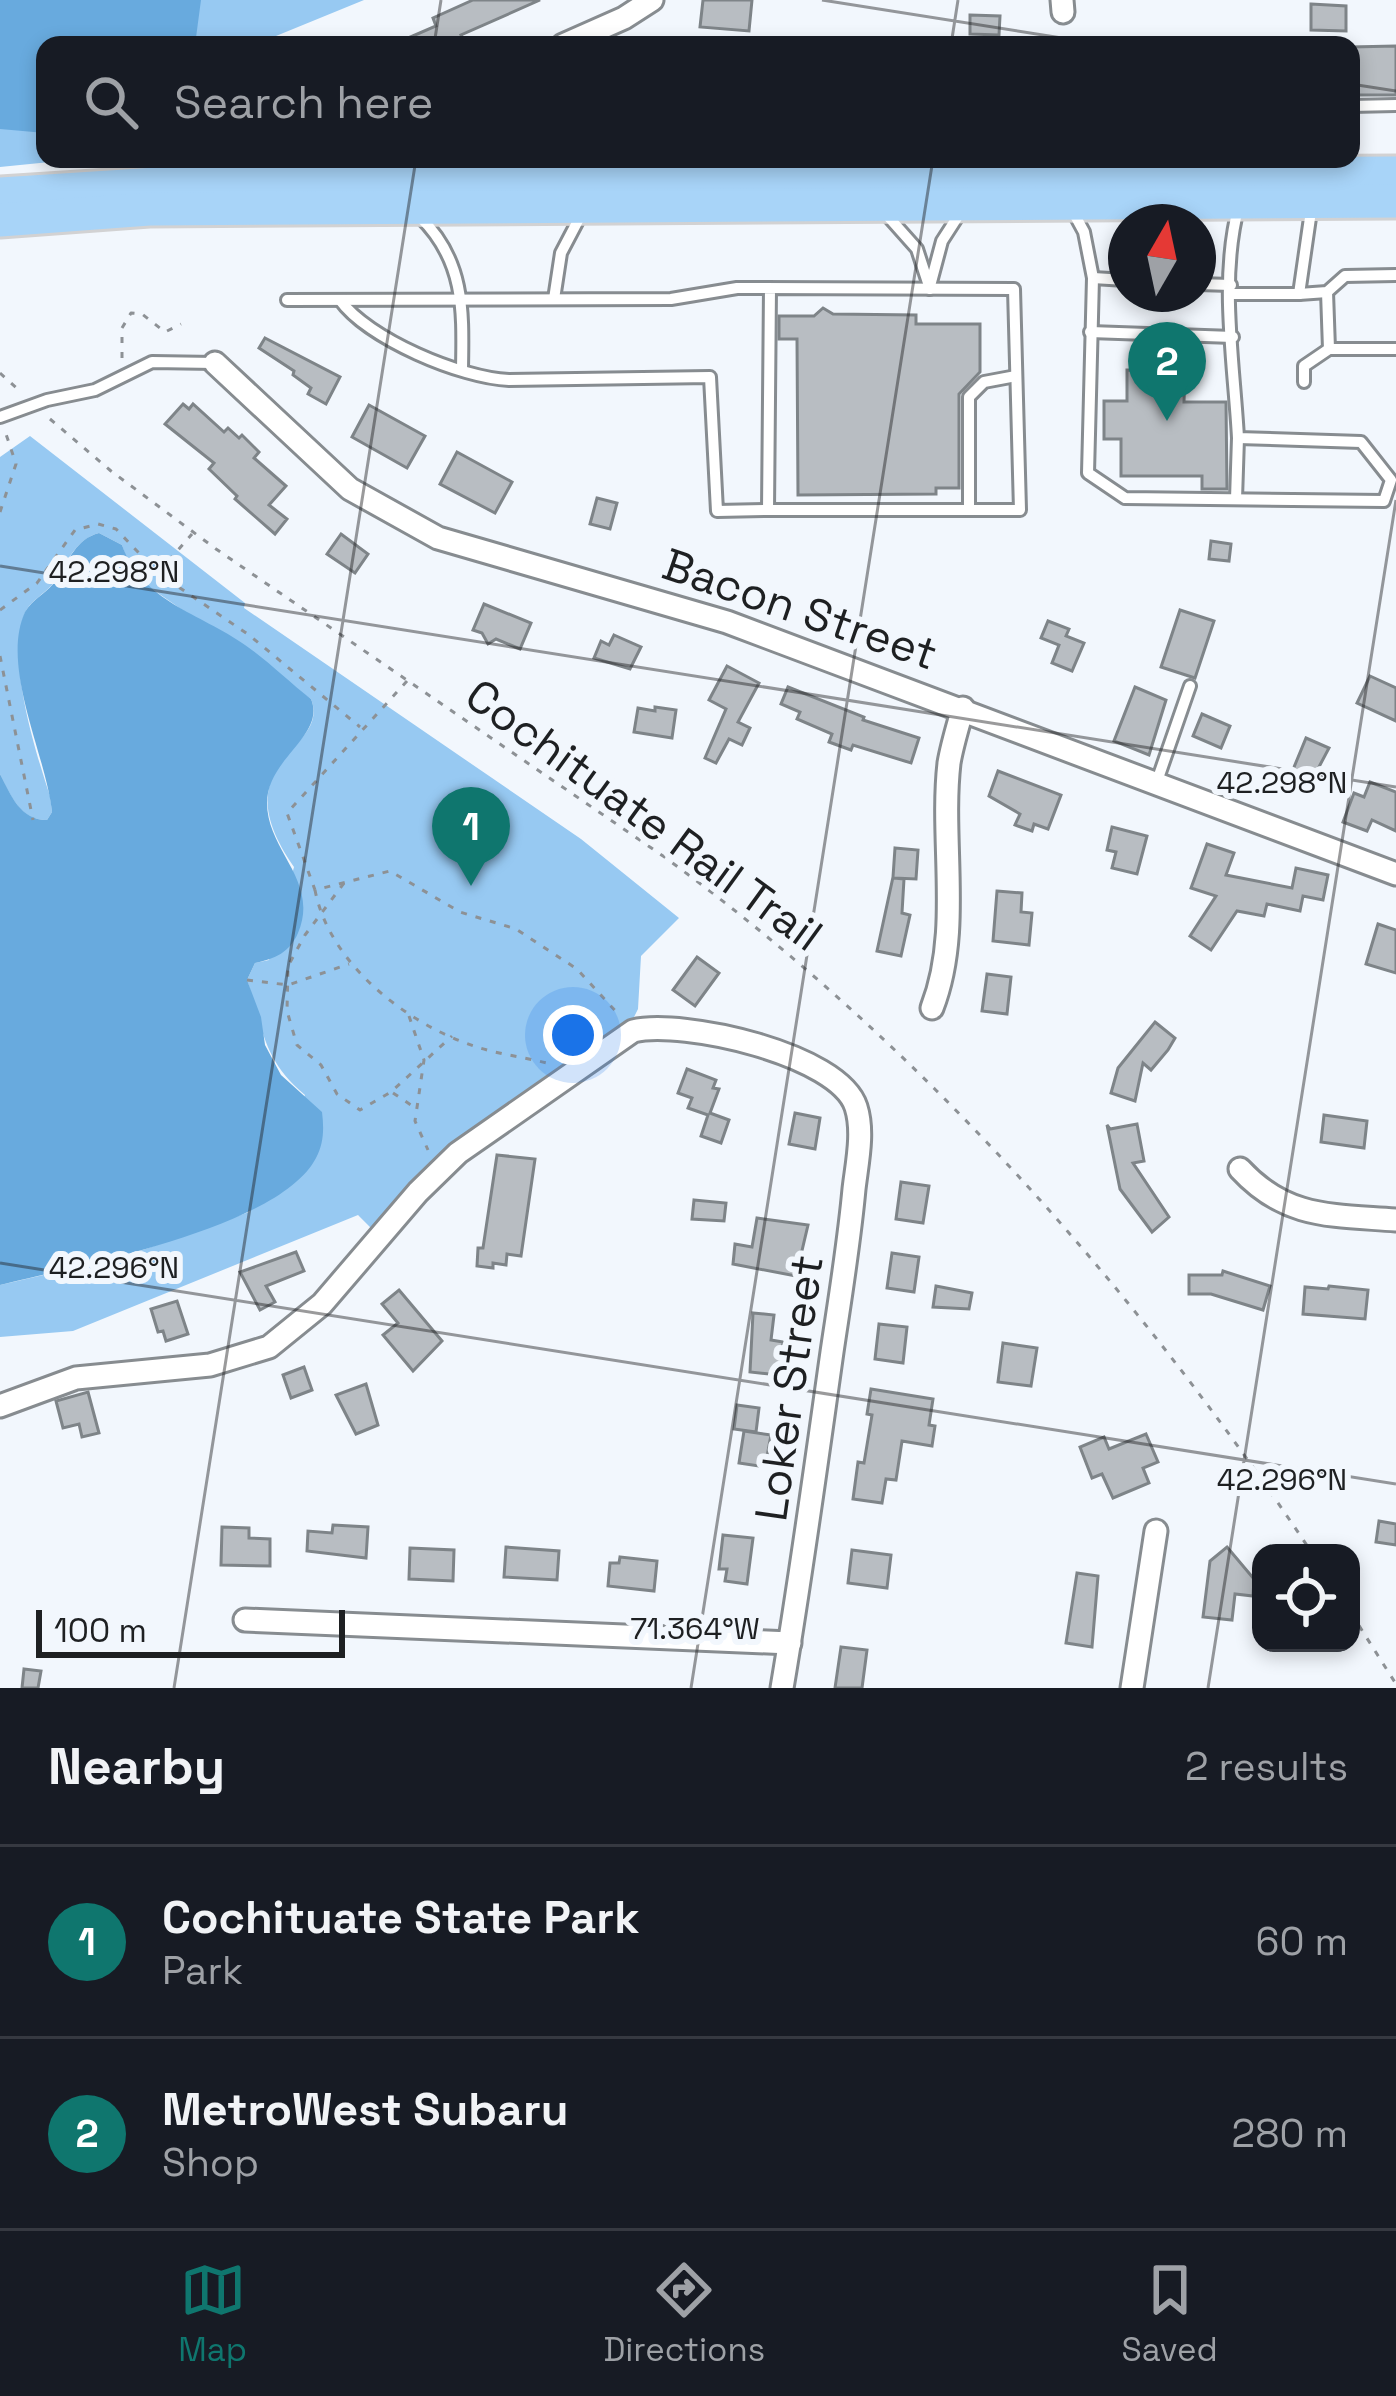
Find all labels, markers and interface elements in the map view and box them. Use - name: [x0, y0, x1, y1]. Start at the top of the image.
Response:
- search box: [36, 36, 1360, 168]
- icon: search: [78, 69, 144, 135]
- text: Search here: [174, 74, 433, 131]
- north arrow: [1108, 204, 1216, 312]
- pin: 2: [1128, 322, 1206, 421]
- street label: Bacon Street: [655, 535, 945, 683]
- text: 42.298°N: [49, 552, 179, 591]
- street label: Cochituate Rail Trail: [455, 666, 833, 964]
- text: 42.298°N: [1217, 763, 1347, 802]
- pin: 1: [432, 787, 510, 886]
- your location: [543, 1005, 603, 1065]
- text: 42.296°N: [49, 1248, 179, 1287]
- street label: Loker Street: [742, 1251, 836, 1525]
- text: 42.296°N: [1217, 1460, 1347, 1499]
- map controls: [1252, 1544, 1360, 1652]
- button: locate: [1252, 1544, 1360, 1652]
- scale bar: [36, 1604, 345, 1657]
- text: 71.364°W: [630, 1609, 760, 1648]
- text: 100 m: [54, 1610, 147, 1652]
- text: Nearby: [48, 1734, 225, 1799]
- text: 2 results: [1185, 1742, 1348, 1791]
- text: Cochituate State Park: [162, 1889, 640, 1946]
- text: 1: [78, 1917, 96, 1966]
- text: 60 m: [1256, 1917, 1348, 1966]
- text: Park: [162, 1946, 243, 1995]
- text: MetroWest Subaru: [162, 2081, 568, 2138]
- text: 2: [75, 2109, 99, 2158]
- text: 280 m: [1232, 2109, 1348, 2158]
- text: Shop: [162, 2138, 259, 2187]
- tab: Map: [178, 2257, 247, 2371]
- tab: Directions: [603, 2257, 765, 2371]
- tab: Saved: [1122, 2257, 1218, 2371]

